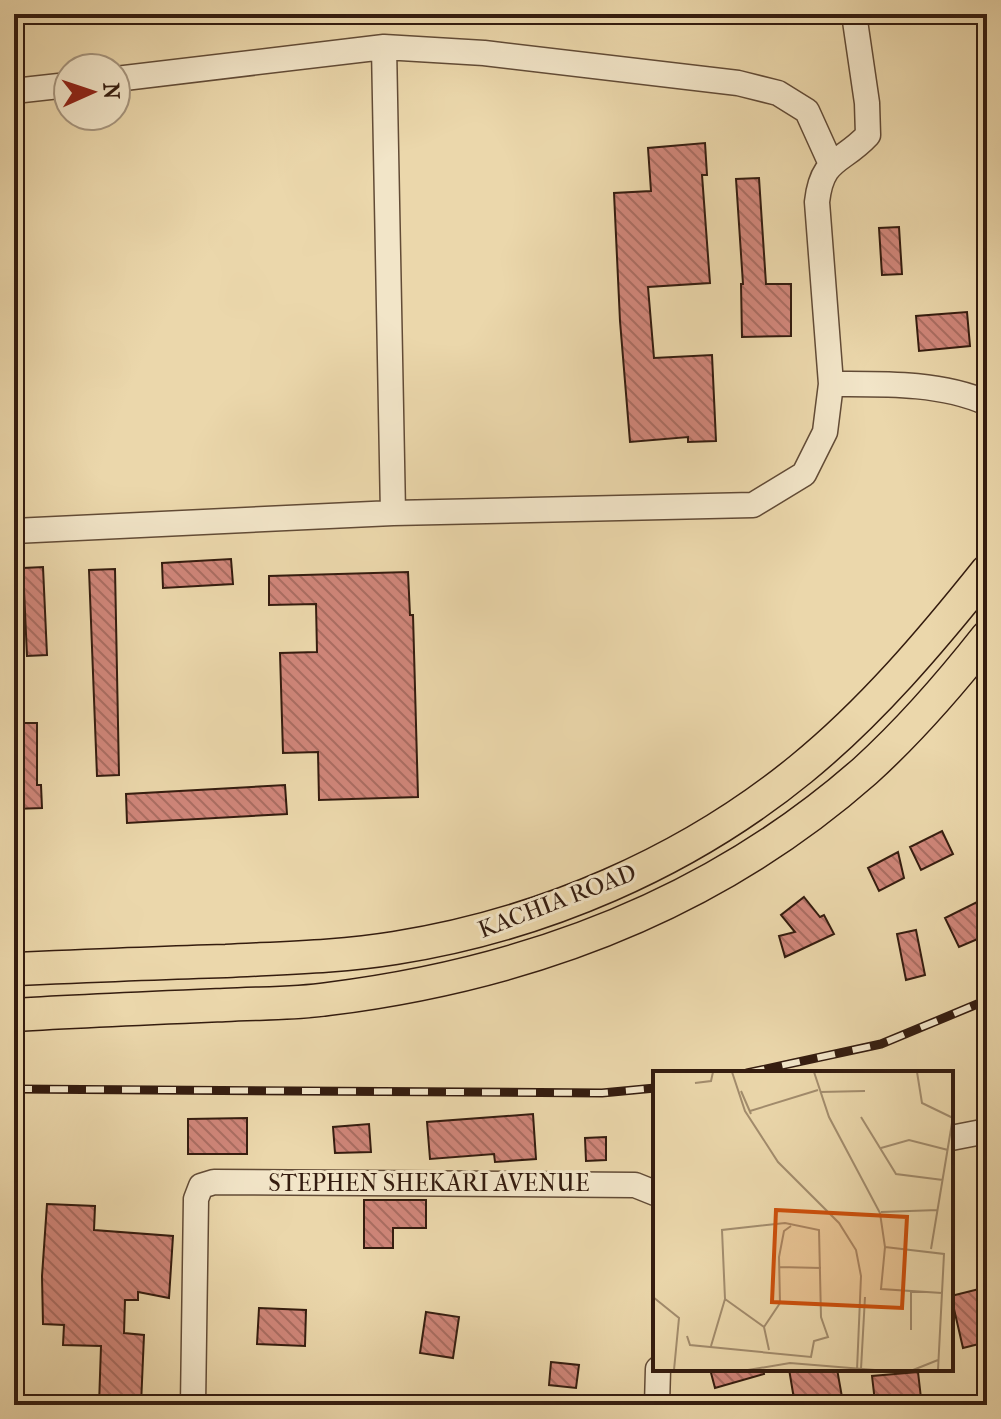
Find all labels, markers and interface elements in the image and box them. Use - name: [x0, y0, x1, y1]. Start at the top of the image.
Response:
- north arrow: [52, 52, 132, 132]
- text: N: [98, 82, 124, 100]
- street label: KACHIA ROAD: [474, 858, 640, 944]
- inset map: [653, 1071, 953, 1371]
- street label: STEPHEN SHEKARI AVENUE: [268, 1169, 590, 1197]

